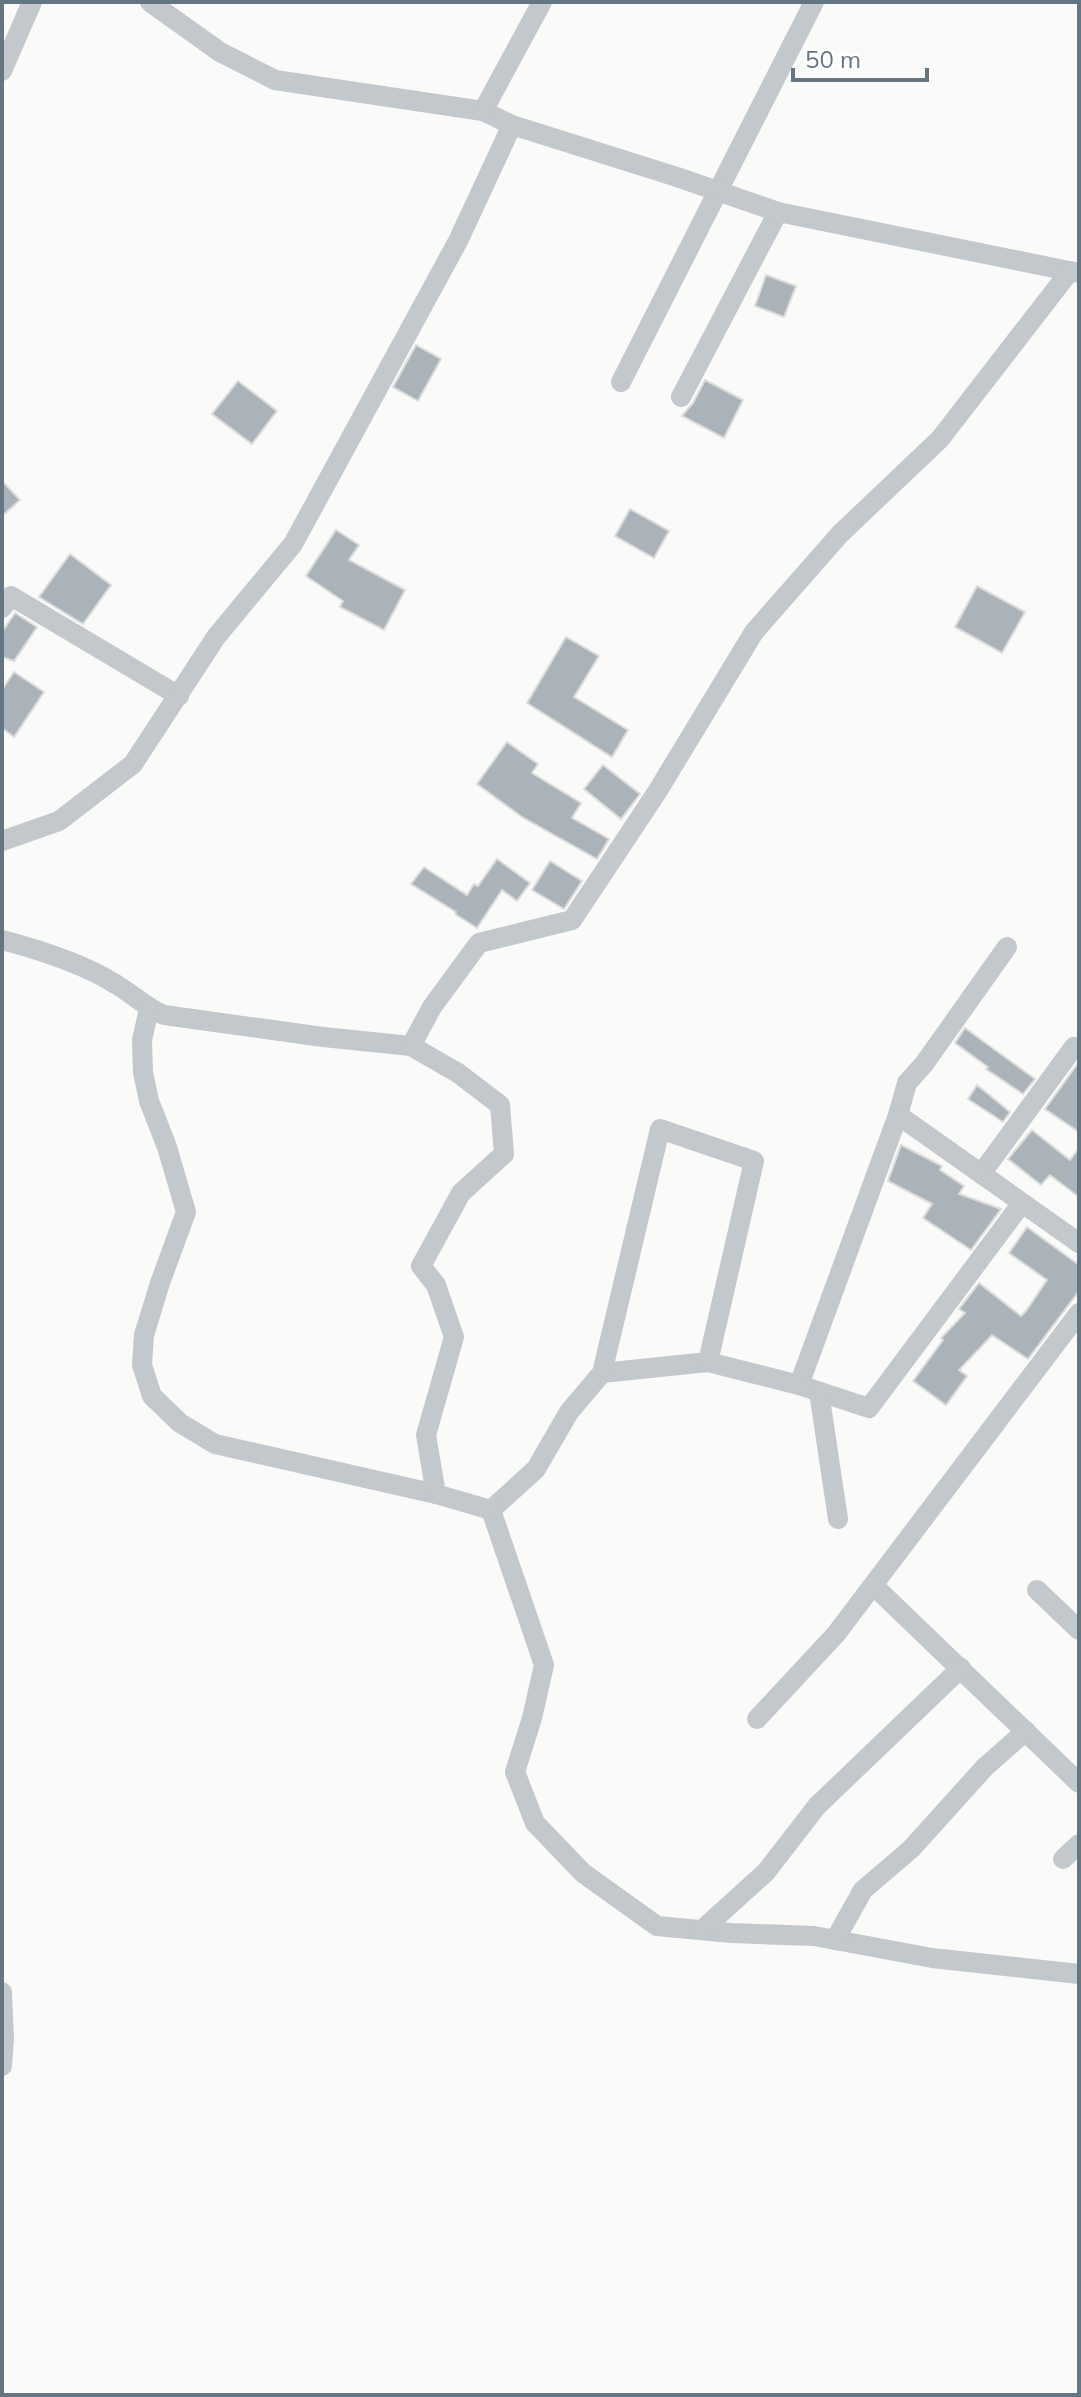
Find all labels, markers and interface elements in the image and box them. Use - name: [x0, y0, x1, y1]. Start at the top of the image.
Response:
- scale bar: [793, 32, 927, 82]
- text: 50 m: [805, 44, 861, 74]

